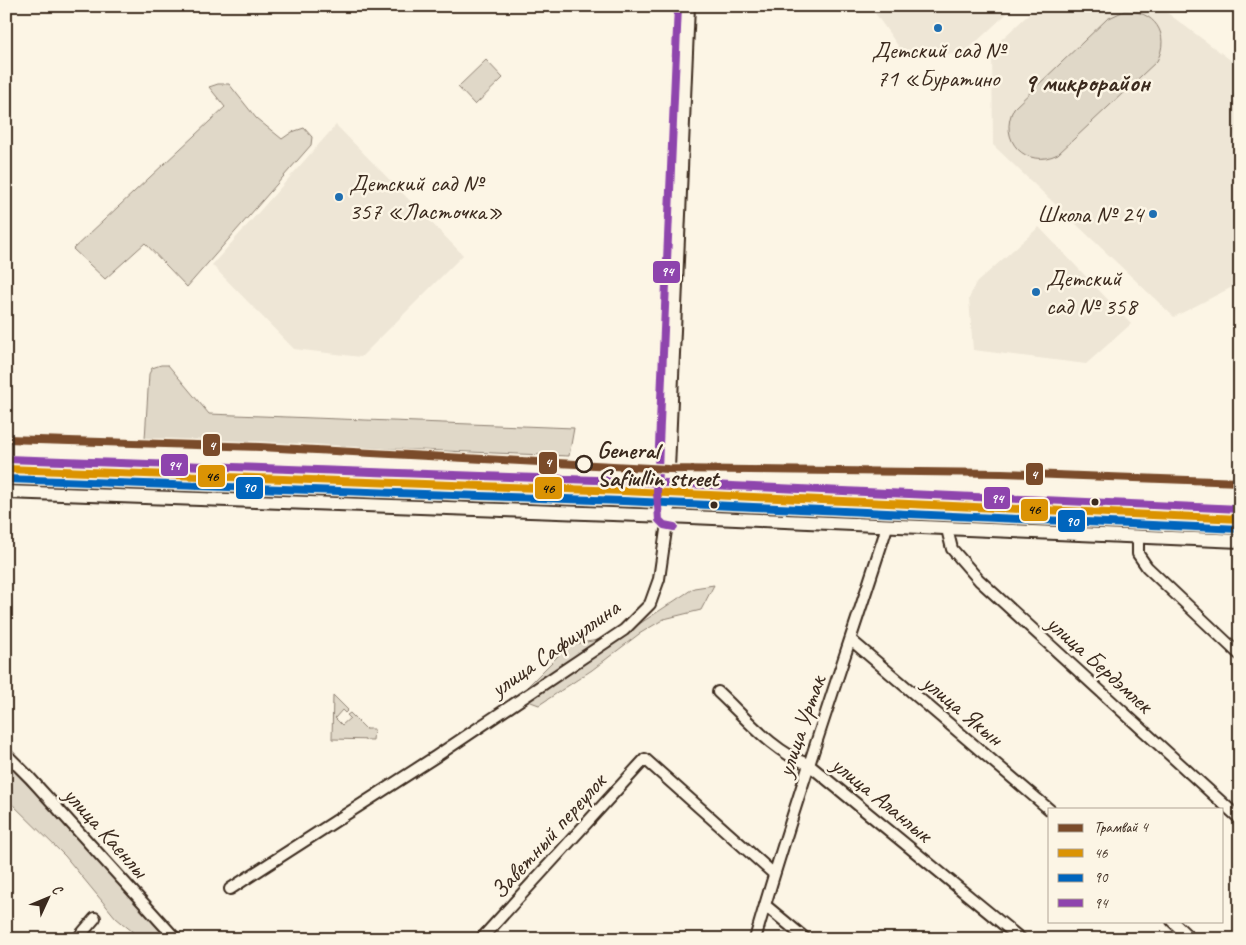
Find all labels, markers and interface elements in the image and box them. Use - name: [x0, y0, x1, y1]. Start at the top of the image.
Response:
- marker: Детский сад № 71 «Буратино: [932, 22, 944, 34]
- place label: Детский сад № 71 «Буратино: [871, 35, 1008, 93]
- district label: 9 микрорайон: [1024, 66, 1152, 99]
- place label: Детский сад № 357 «Ласточка»: [349, 168, 503, 226]
- marker: Детский сад № 357 «Ласточка»: [333, 191, 345, 203]
- place label: Школа № 24: [1037, 199, 1145, 229]
- marker: Школа № 24: [1147, 208, 1159, 220]
- line badge: 94: [652, 260, 681, 284]
- text: 94: [661, 263, 675, 280]
- place label: Детский сад № 358: [1046, 263, 1139, 321]
- marker: Детский сад № 358: [1030, 286, 1042, 298]
- line badge: 4: [202, 433, 221, 457]
- place label: General Safiullin street: [597, 435, 721, 493]
- text: 4: [209, 437, 217, 454]
- line badge: 4: [538, 451, 558, 475]
- line badge: 94: [160, 453, 189, 477]
- text: 4: [545, 454, 553, 471]
- marker: General Safiullin street: [575, 455, 593, 473]
- text: 94: [168, 457, 182, 474]
- line badge: 4: [1025, 462, 1044, 486]
- line badge: 46: [197, 464, 226, 488]
- text: 4: [1031, 466, 1039, 483]
- text: 46: [206, 468, 220, 485]
- line badge: 90: [235, 476, 264, 500]
- line badge: 46: [534, 476, 563, 500]
- text: 90: [243, 479, 257, 496]
- text: 46: [542, 480, 556, 497]
- line badge: 94: [983, 486, 1011, 510]
- text: 94: [991, 490, 1005, 507]
- unlabelled marker: [1090, 497, 1100, 507]
- line badge: 46: [1020, 498, 1049, 522]
- unlabelled marker: [709, 500, 719, 510]
- text: 46: [1028, 501, 1042, 518]
- line badge: 90: [1057, 509, 1086, 533]
- text: 90: [1066, 513, 1080, 530]
- street label: улица Сафиуллина: [483, 592, 626, 705]
- street label: улица Бердэмлек: [1039, 607, 1161, 721]
- street label: улица Якын: [915, 666, 1011, 754]
- street label: улица Уртак: [769, 669, 833, 782]
- street label: улица Аланлык: [824, 748, 940, 850]
- street label: Заветный переулок: [484, 766, 614, 905]
- street label: улица Каенлы: [56, 779, 156, 885]
- legend: [1048, 808, 1224, 922]
- text: Трамвай 4: [1094, 818, 1149, 837]
- text: 46: [1094, 844, 1109, 863]
- text: 90: [1094, 868, 1109, 887]
- north arrow: [22, 872, 72, 922]
- text: С: [48, 881, 67, 899]
- text: 94: [1094, 894, 1109, 913]

